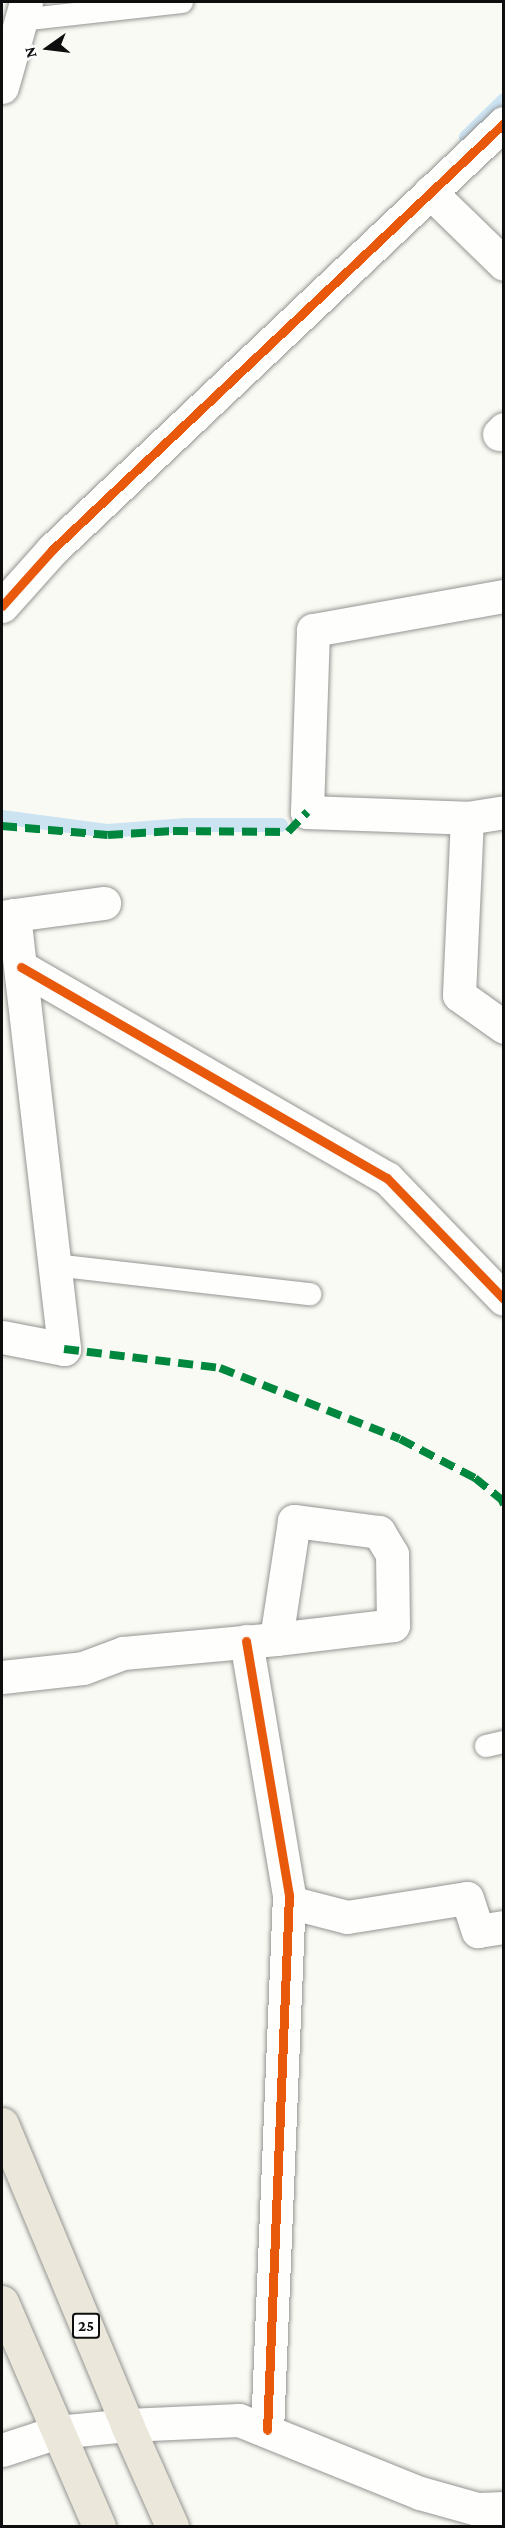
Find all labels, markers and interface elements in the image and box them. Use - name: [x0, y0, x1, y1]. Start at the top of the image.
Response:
- north arrow: [18, 18, 78, 78]
- text: N: [20, 45, 40, 60]
- road number: 25: [71, 2313, 101, 2339]

